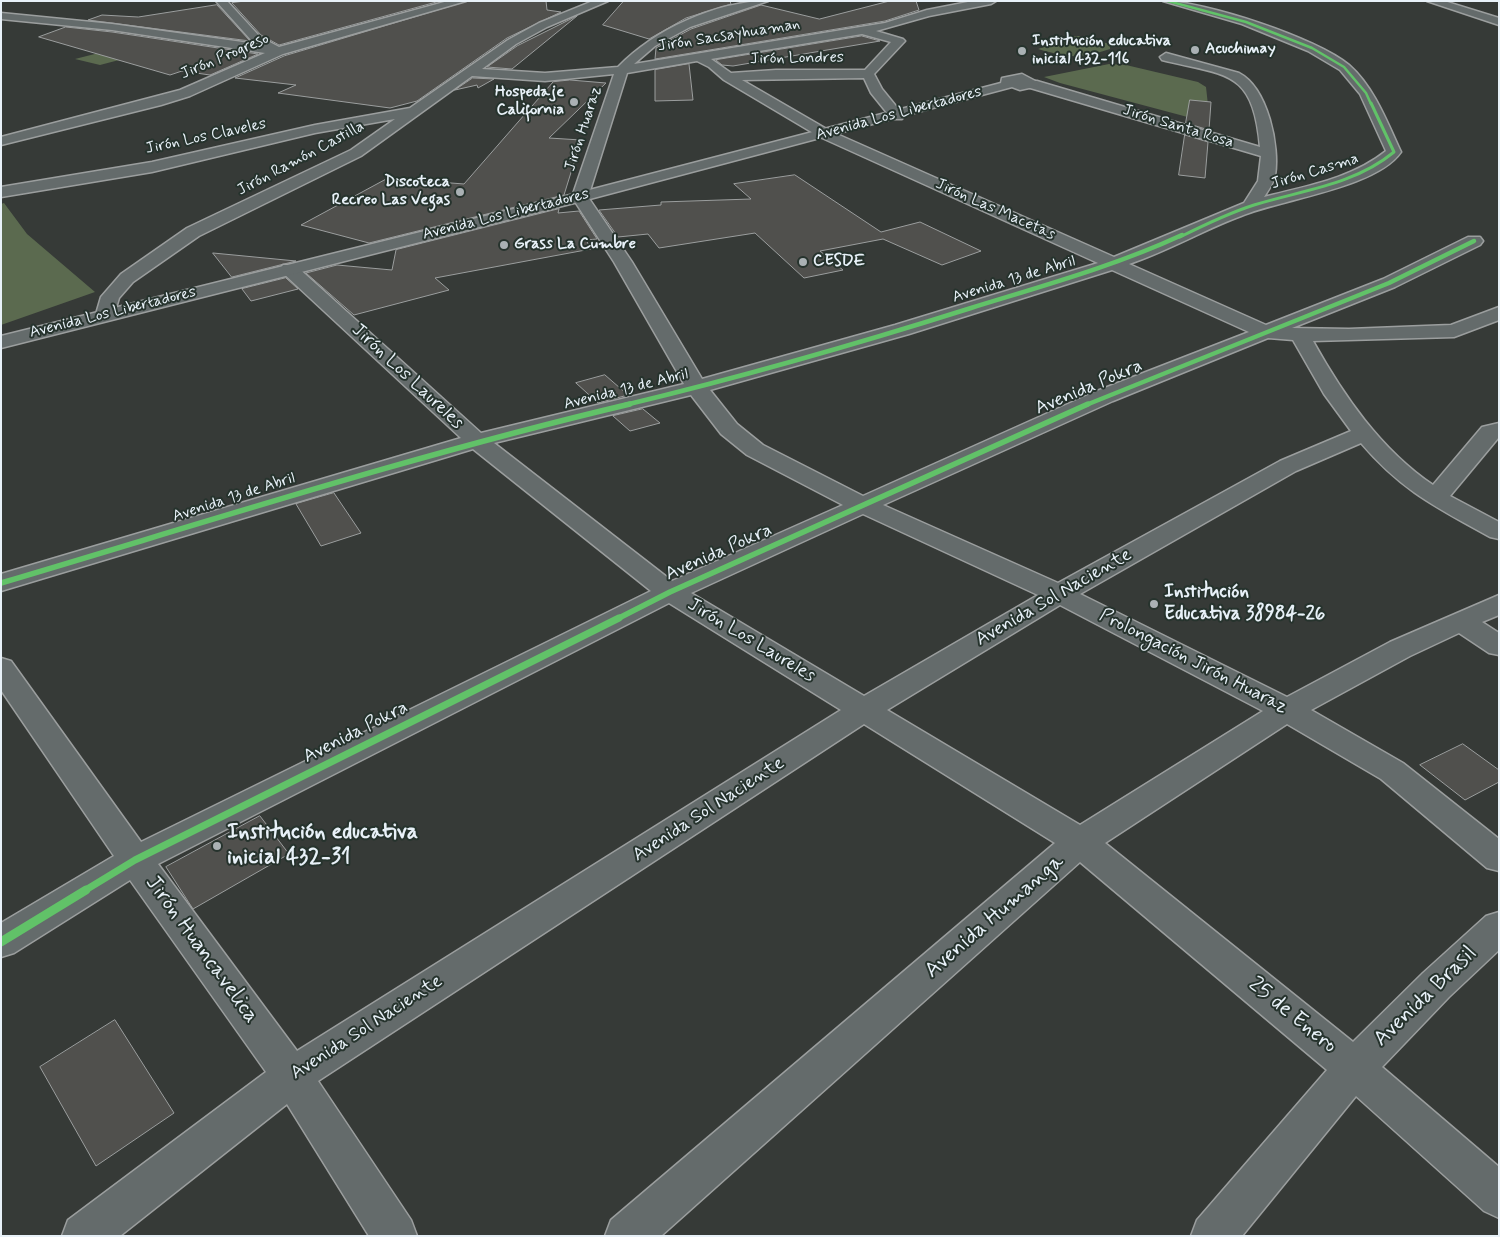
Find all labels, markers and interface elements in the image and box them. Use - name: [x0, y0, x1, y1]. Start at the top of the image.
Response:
- street label: Jirón Sacsayhuaman: [657, 15, 801, 57]
- street label: Jirón Progreso: [178, 30, 272, 84]
- place label: Institución educativa inicial 432-116: [1032, 32, 1171, 70]
- place label: Acuchimay: [1205, 40, 1276, 60]
- marker: Acuchimay: [1189, 44, 1201, 56]
- marker: Institución educativa inicial 432-116: [1016, 45, 1028, 57]
- street label: Jirón Londres: [750, 49, 844, 69]
- place label: Hospedaje California: [495, 83, 564, 121]
- street label: Avenida Los Libertadores: [814, 83, 984, 145]
- street label: Jirón Huaraz: [561, 84, 607, 174]
- marker: Hospedaje California: [568, 96, 580, 108]
- street label: Jirón Santa Rosa: [1120, 101, 1236, 153]
- street label: Jirón Los Claveles: [144, 115, 268, 159]
- street label: Jirón Ramón Castilla: [234, 117, 368, 201]
- street label: Jirón Casma: [1269, 150, 1361, 194]
- place label: Discoteca Recreo Las Vegas: [332, 173, 450, 211]
- street label: Jirón Las Macetas: [932, 175, 1058, 245]
- street label: Avenida Los Libertadores: [421, 185, 591, 245]
- marker: Discoteca Recreo Las Vegas: [454, 186, 466, 198]
- place label: Grass La Cumbre: [514, 235, 636, 255]
- marker: Grass La Cumbre: [498, 239, 510, 251]
- place label: CESDE: [813, 252, 865, 272]
- street label: Avenida 13 de Abril: [950, 252, 1078, 308]
- marker: CESDE: [797, 256, 809, 268]
- street label: Avenida Los Libertadores: [28, 283, 198, 343]
- street label: Jirón Los Laureles: [346, 319, 468, 435]
- street label: Avenida Pokra: [1032, 355, 1146, 421]
- street label: Avenida 13 de Abril: [562, 365, 690, 415]
- street label: Avenida 13 de Abril: [170, 469, 298, 527]
- street label: Avenida Pokra: [662, 519, 776, 587]
- street label: Avenida Sol Naciente: [972, 544, 1136, 652]
- place label: Institución Educativa 38984-26: [1164, 582, 1325, 626]
- street label: Jirón Los Laureles: [683, 594, 819, 688]
- marker: Institución Educativa 38984-26: [1148, 598, 1160, 610]
- street label: Prolongación Jirón Huaraz: [1095, 605, 1291, 719]
- street label: Avenida Pokra: [300, 697, 412, 769]
- street label: Avenida Sol Naciente: [629, 752, 789, 868]
- place label: Institución educativa inicial 432-31: [227, 820, 418, 871]
- marker: Institución educativa inicial 432-31: [211, 840, 223, 852]
- street label: Avenida Humanga: [920, 849, 1070, 985]
- street label: Jirón Huancavelica: [139, 871, 263, 1029]
- street label: Avenida Brasil: [1369, 941, 1483, 1053]
- street label: Avenida Sol Naciente: [287, 970, 447, 1086]
- street label: 25 de Enero: [1242, 972, 1342, 1060]

